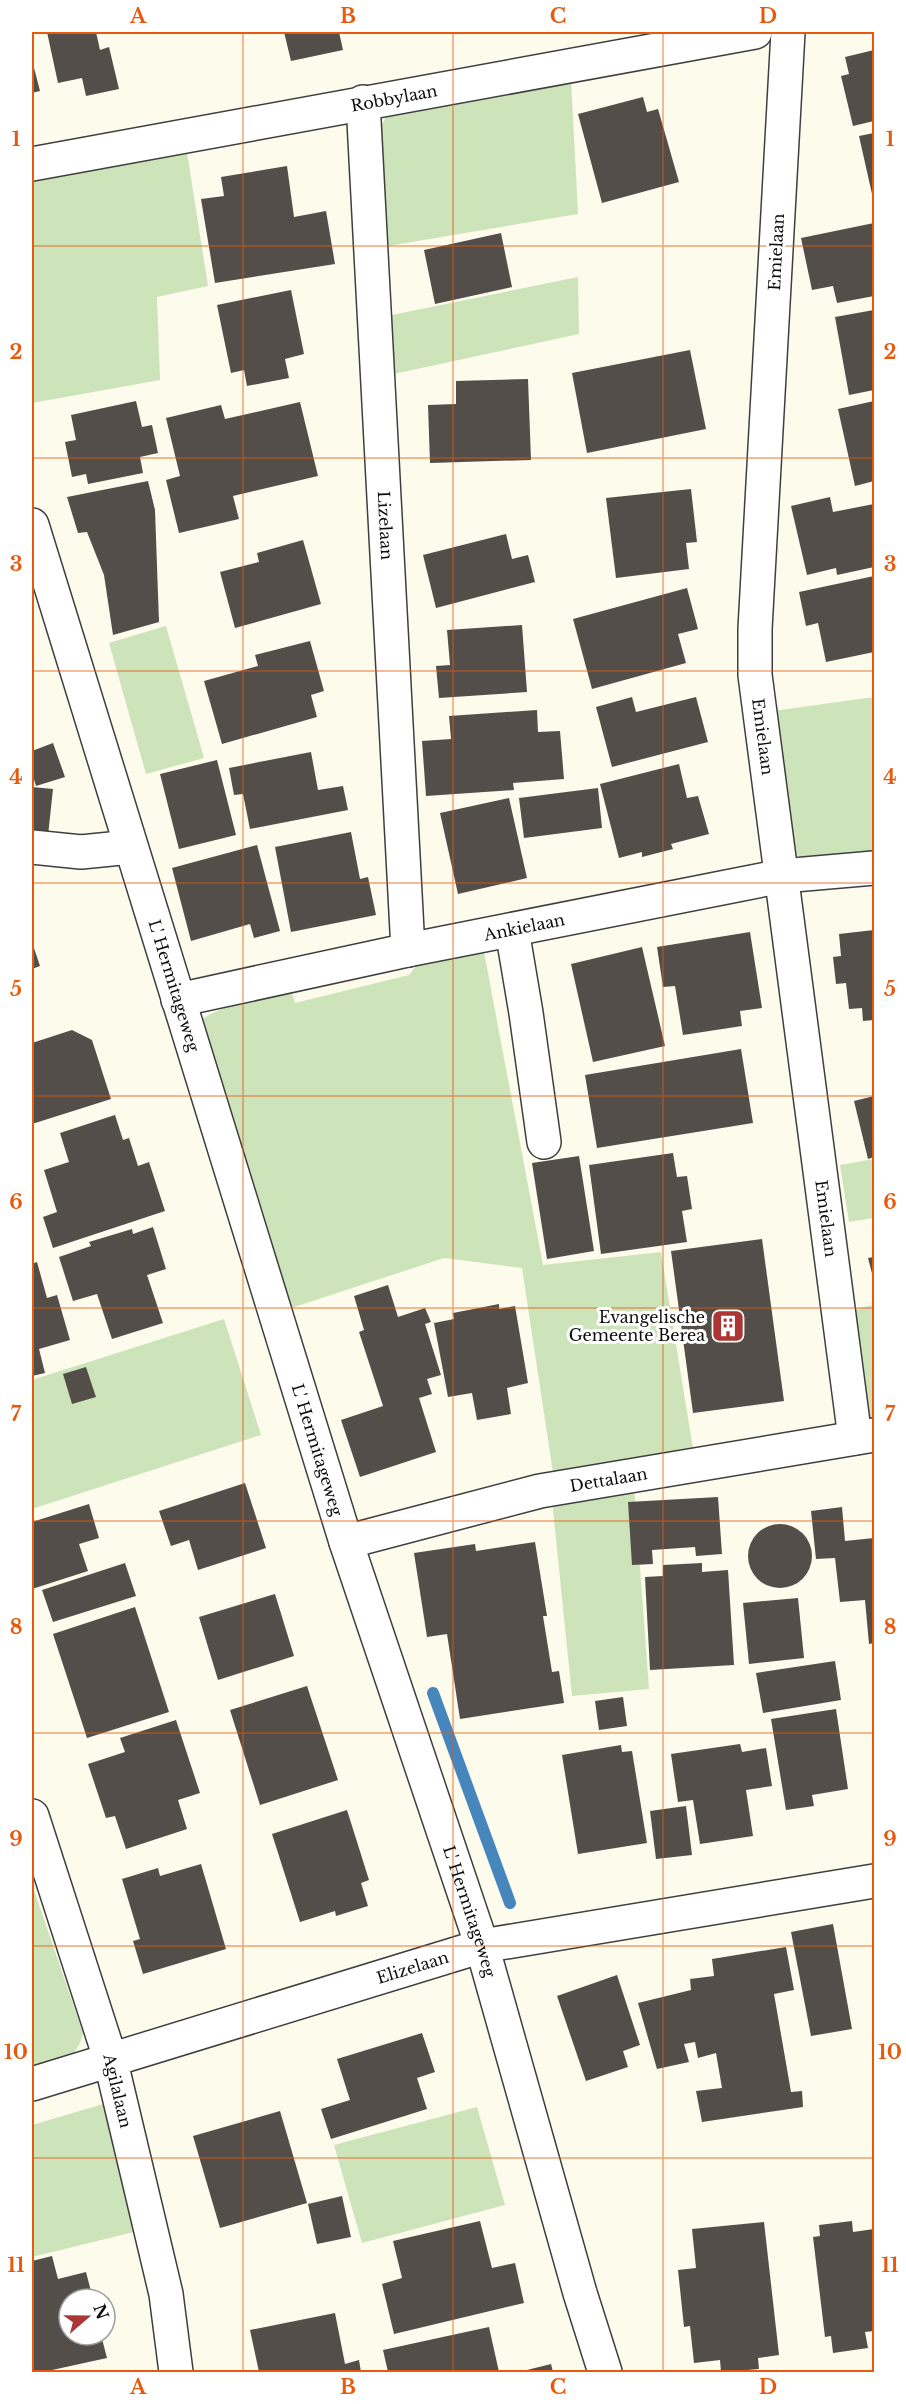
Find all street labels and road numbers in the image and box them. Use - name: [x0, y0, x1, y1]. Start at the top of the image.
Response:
- street label: Robbylaan: [349, 80, 439, 116]
- street label: Emielaan: [764, 213, 788, 291]
- street label: Lizelaan: [374, 490, 397, 560]
- street label: Emielaan: [748, 697, 778, 776]
- street label: Ankielaan: [481, 909, 566, 945]
- street label: L' Hermitageweg: [144, 917, 204, 1054]
- street label: Emielaan: [811, 1179, 841, 1258]
- street label: L' Hermitageweg: [288, 1381, 347, 1519]
- street label: Dettalaan: [568, 1463, 649, 1496]
- street label: L' Hermitageweg: [439, 1843, 500, 1980]
- street label: Elizelaan: [374, 1947, 451, 1988]
- street label: Agilalaan: [99, 2051, 136, 2130]

